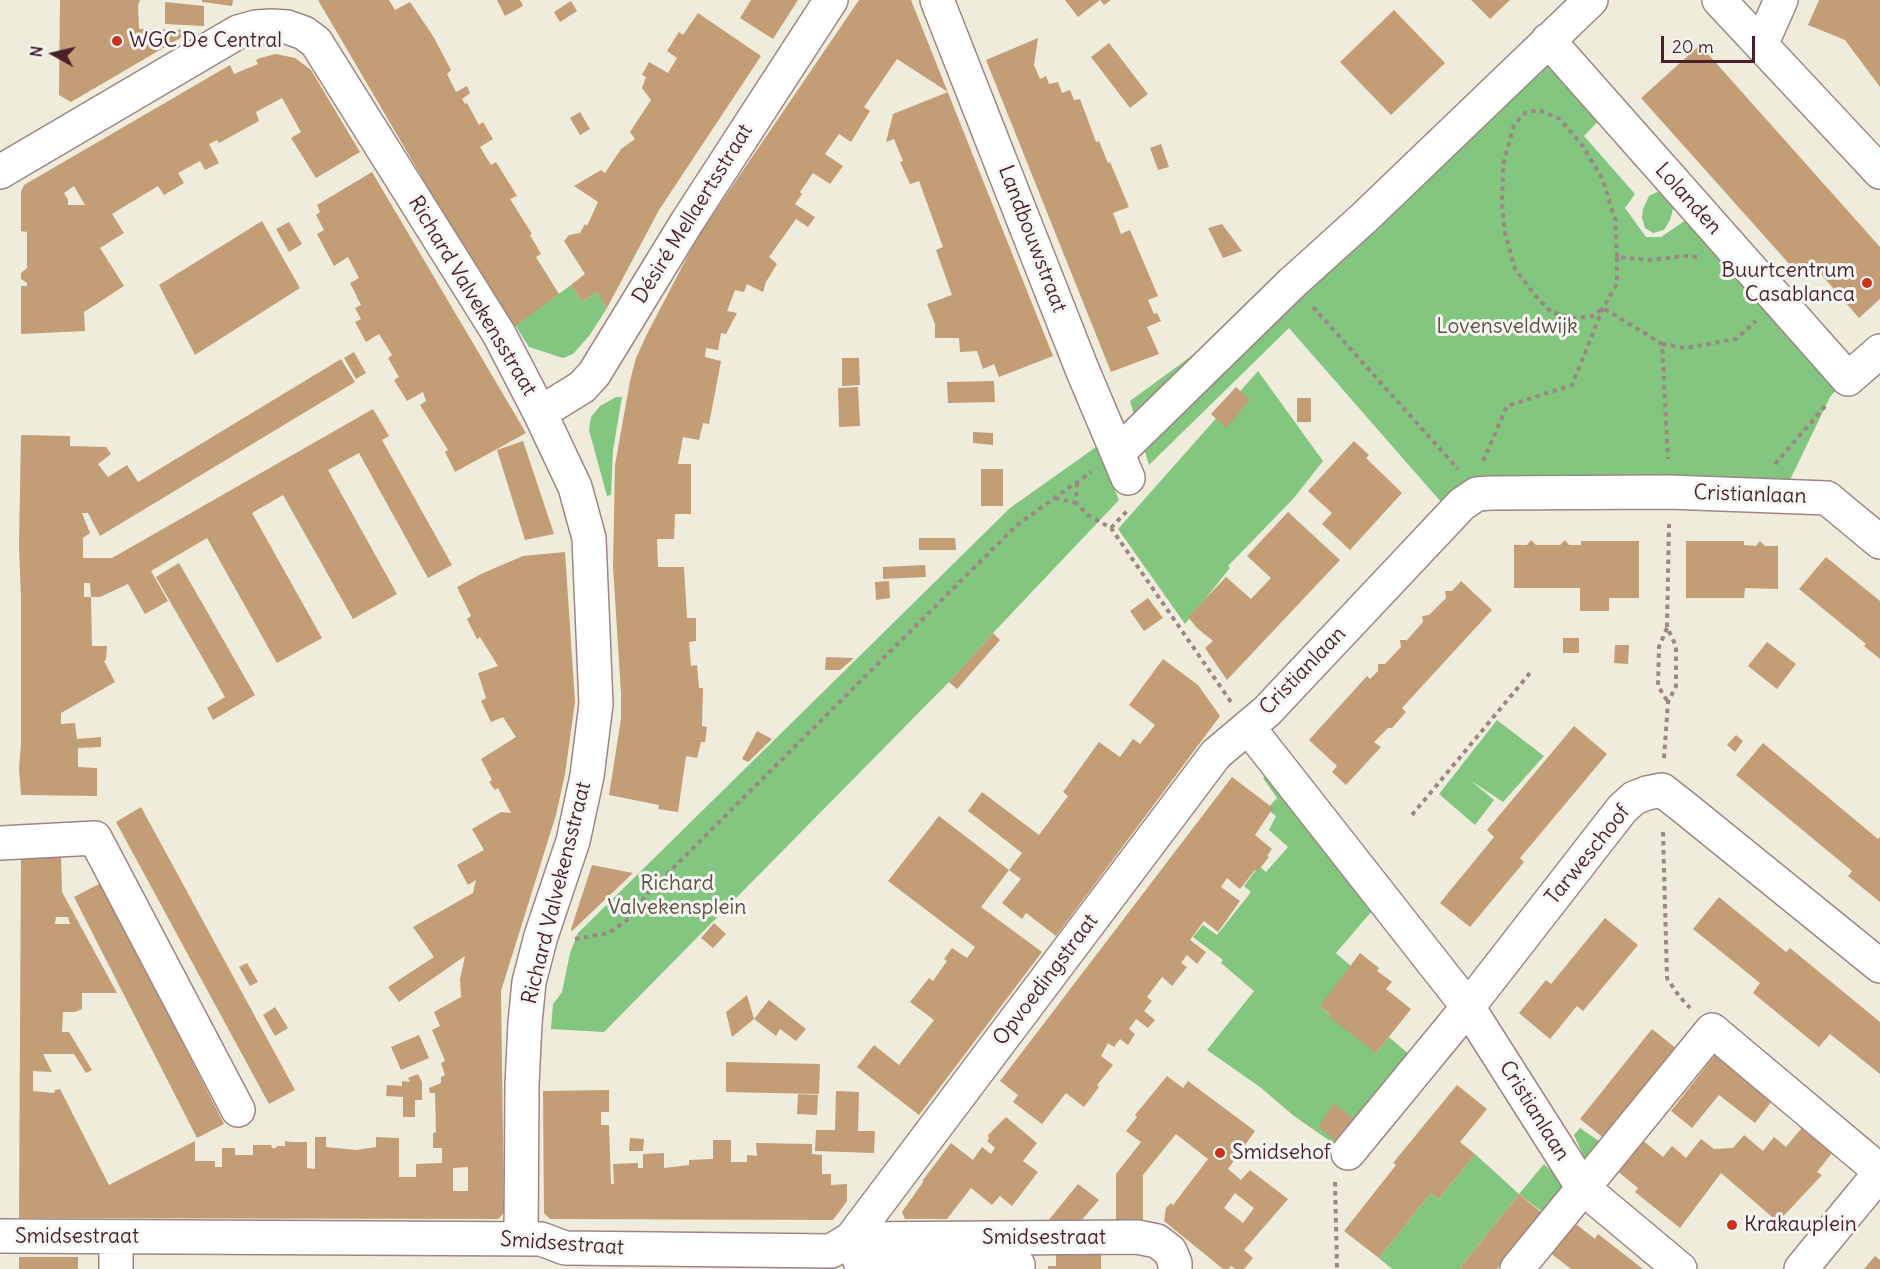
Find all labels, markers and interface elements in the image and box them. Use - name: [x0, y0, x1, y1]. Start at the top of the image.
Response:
- north arrow: [24, 24, 84, 84]
- scale bar: [1664, 24, 1758, 62]
- place label: WGC De Central: [129, 28, 282, 54]
- marker: WGC De Central: [110, 34, 124, 48]
- text: 20 m: [1672, 35, 1714, 58]
- text: N: [26, 45, 47, 58]
- street label: Désiré Mellaertsstraat: [628, 120, 758, 308]
- street label: Lolanden: [1649, 158, 1727, 240]
- street label: Landbouwstraat: [992, 162, 1072, 316]
- street label: Richard Valvekensstraat: [402, 192, 542, 400]
- place label: Buurtcentrum Casablanca: [1721, 258, 1855, 308]
- marker: Buurtcentrum Casablanca: [1860, 276, 1874, 290]
- park label: Lovensveldwijk: [1436, 314, 1578, 340]
- street label: Cristianlaan: [1693, 480, 1807, 510]
- street label: Cristianlaan: [1255, 622, 1351, 720]
- street label: Richard Valvekensstraat: [517, 779, 597, 1007]
- street label: Tarweschoof: [1540, 800, 1636, 910]
- park label: Richard Valvekensplein: [608, 871, 746, 921]
- street label: Opvoedingstraat: [988, 909, 1104, 1051]
- street label: Cristianlaan: [1493, 1056, 1575, 1166]
- place label: Smidsehof: [1232, 1140, 1331, 1166]
- marker: Smidsehof: [1213, 1146, 1227, 1160]
- place label: Krakauplein: [1744, 1212, 1857, 1238]
- marker: Krakauplein: [1725, 1218, 1739, 1232]
- street label: Smidsestraat: [15, 1224, 139, 1250]
- street label: Smidsestraat: [982, 1225, 1106, 1251]
- street label: Smidsestraat: [499, 1227, 625, 1261]

